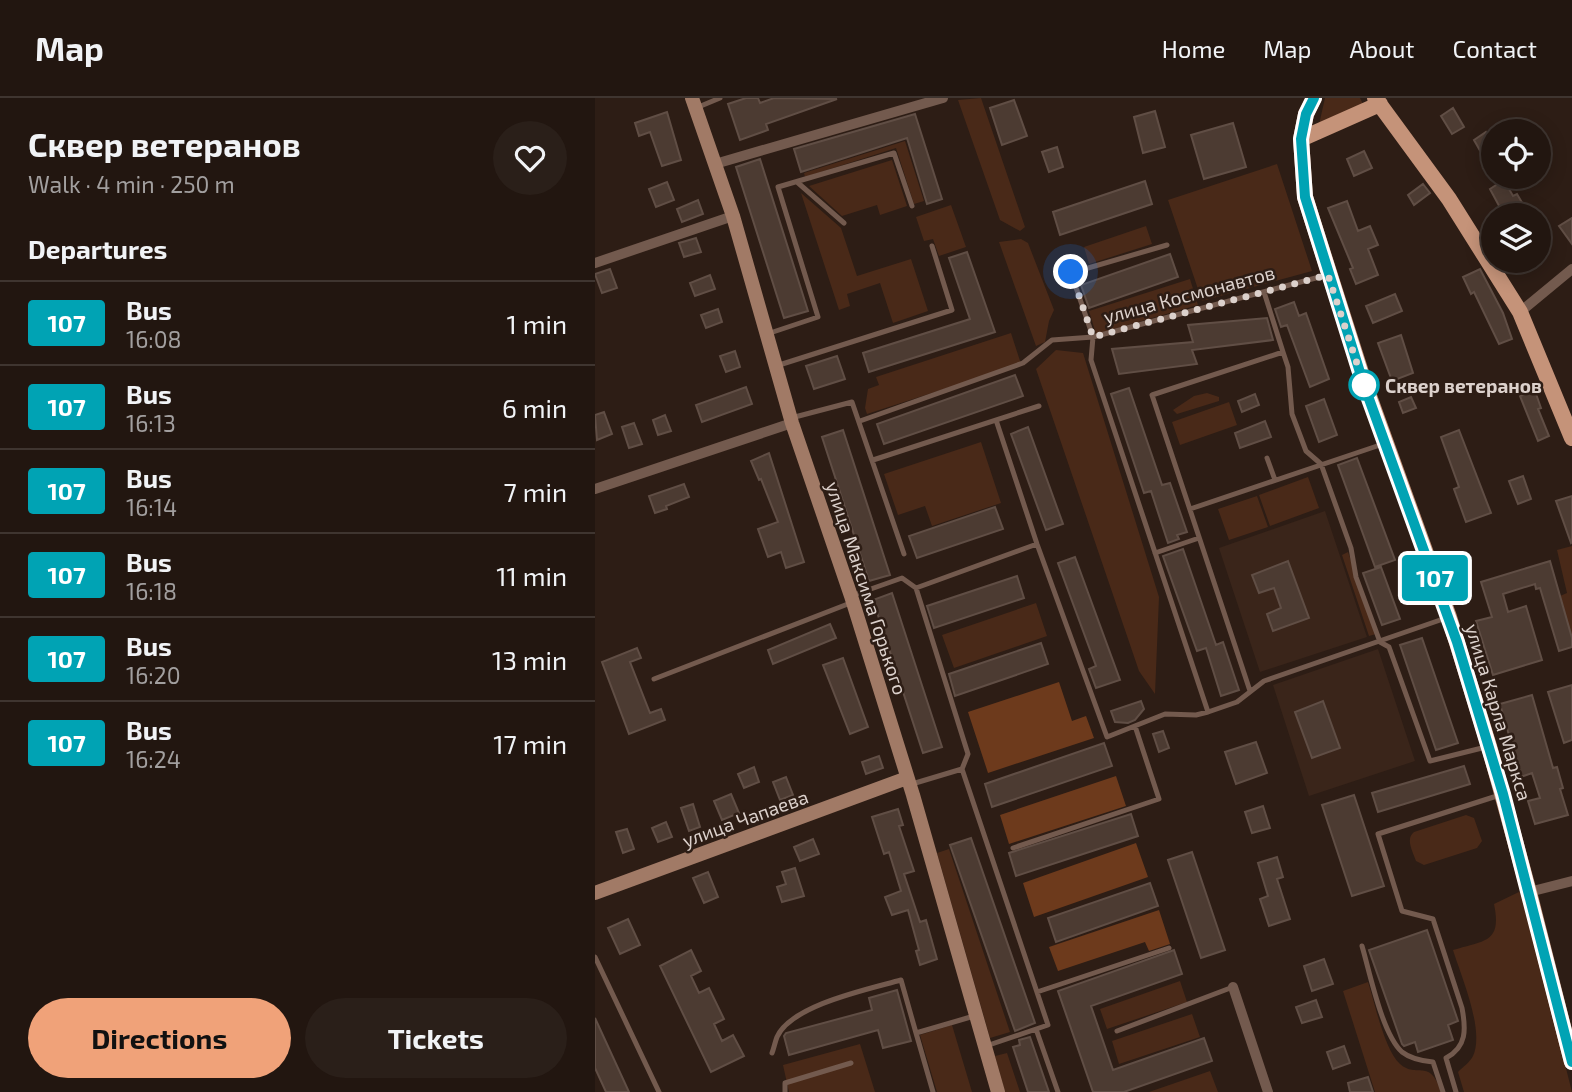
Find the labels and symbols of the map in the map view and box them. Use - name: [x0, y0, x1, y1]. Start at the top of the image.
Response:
- your location: [1053, 254, 1088, 289]
- street label: улица Космонавтов: [1101, 260, 1277, 329]
- marker: Сквер ветеранов: [1349, 370, 1379, 400]
- place label: Сквер ветеранов: [1385, 374, 1542, 397]
- street label: улица Максима Горького: [821, 478, 912, 698]
- line badge: 107: [1395, 555, 1475, 601]
- street label: улица Карла Маркса: [1460, 621, 1537, 804]
- street label: улица Чапаева: [679, 785, 811, 852]

